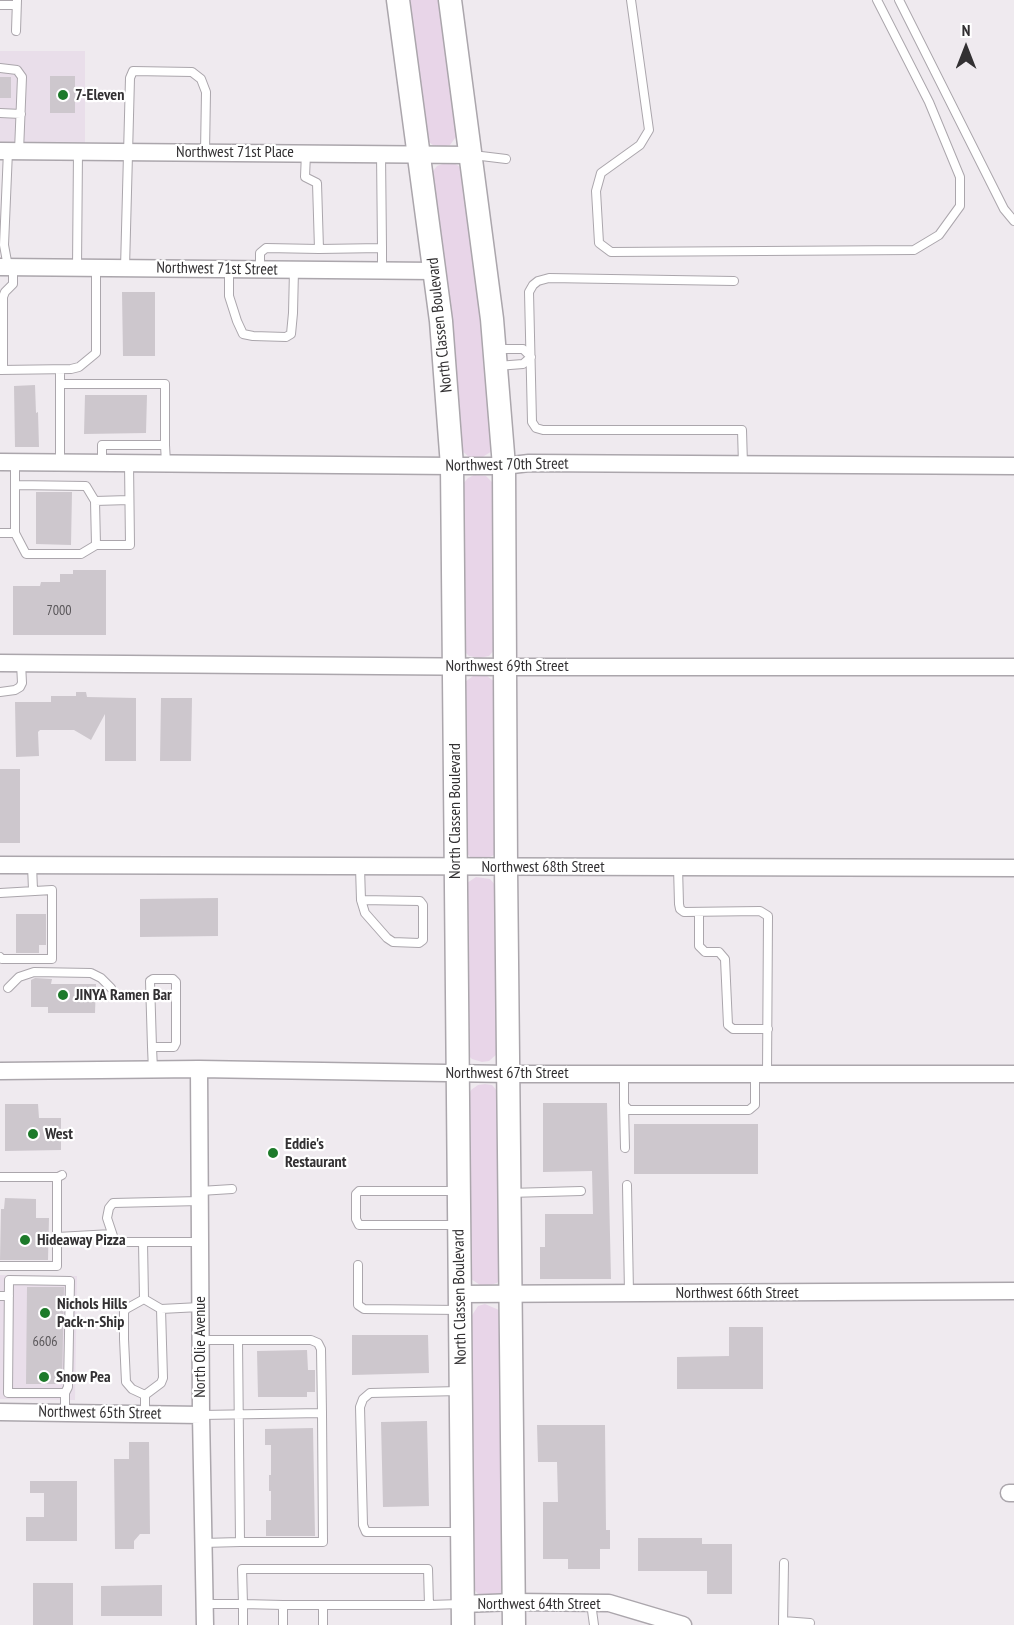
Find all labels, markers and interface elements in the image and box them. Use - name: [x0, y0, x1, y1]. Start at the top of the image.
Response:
- north arrow: [936, 18, 996, 78]
- text: N: [962, 20, 970, 40]
- place label: 7-Eleven: [75, 85, 124, 105]
- marker: 7-Eleven: [56, 88, 70, 102]
- street label: Northwest 71st Place: [176, 142, 294, 162]
- street label: North Classen Boulevard: [423, 256, 457, 394]
- street label: Northwest 71st Street: [156, 258, 278, 280]
- street label: Northwest 70th Street: [445, 454, 569, 476]
- house number: 7000: [46, 603, 72, 619]
- street label: Northwest 69th Street: [445, 656, 569, 676]
- street label: North Classen Boulevard: [445, 743, 465, 879]
- street label: Northwest 68th Street: [481, 857, 605, 877]
- place label: JINYA Ramen Bar: [75, 985, 172, 1005]
- marker: JINYA Ramen Bar: [56, 988, 70, 1002]
- street label: Northwest 67th Street: [445, 1063, 569, 1083]
- place label: West: [45, 1124, 73, 1144]
- marker: West: [26, 1127, 40, 1141]
- place label: Eddie's Restaurant: [285, 1134, 346, 1172]
- marker: Eddie's Restaurant: [266, 1146, 280, 1160]
- street label: North Classen Boulevard: [449, 1229, 471, 1365]
- place label: Hideaway Pizza: [37, 1230, 126, 1250]
- marker: Hideaway Pizza: [18, 1233, 32, 1247]
- street label: Northwest 66th Street: [675, 1283, 799, 1303]
- place label: Nichols Hills Pack-n-Ship: [57, 1294, 127, 1332]
- street label: North Olie Avenue: [190, 1296, 210, 1398]
- marker: Nichols Hills Pack-n-Ship: [38, 1306, 52, 1320]
- house number: 6606: [32, 1334, 58, 1350]
- place label: Snow Pea: [56, 1367, 111, 1387]
- marker: Snow Pea: [37, 1370, 51, 1384]
- street label: Northwest 65th Street: [38, 1402, 162, 1424]
- street label: Northwest 64th Street: [477, 1594, 601, 1614]

